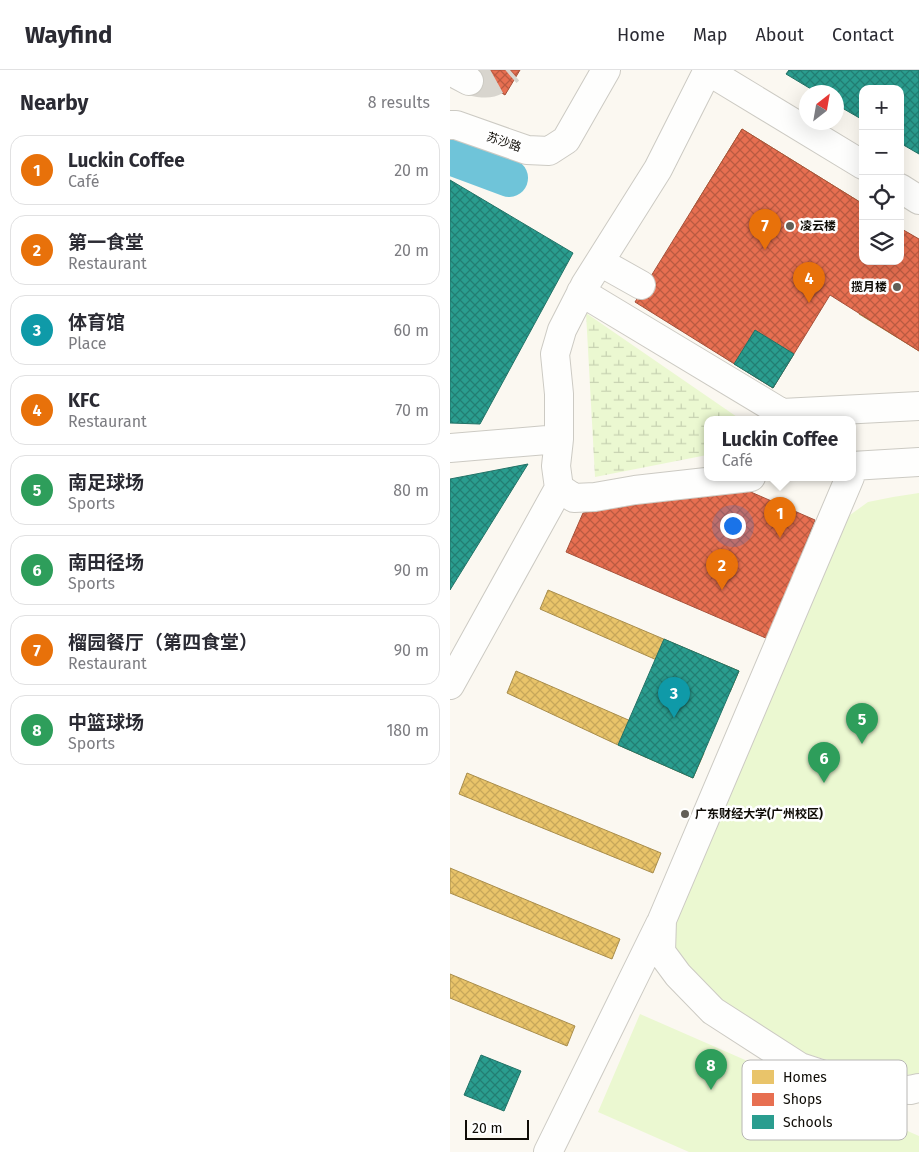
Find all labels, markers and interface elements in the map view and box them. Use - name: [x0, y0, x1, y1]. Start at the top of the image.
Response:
- text: Wayfind: [25, 21, 112, 49]
- text: Home: [617, 24, 665, 46]
- text: Map: [693, 24, 727, 46]
- text: About: [755, 24, 804, 46]
- text: Contact: [832, 24, 894, 46]
- north arrow: [799, 85, 844, 130]
- map controls: [859, 85, 904, 265]
- button: +: [859, 85, 904, 130]
- text: Nearby: [20, 90, 88, 116]
- text: 8 results: [368, 93, 430, 112]
- street label: 苏沙路: [485, 130, 523, 154]
- button: −: [859, 130, 904, 175]
- text: Luckin Coffee: [68, 149, 185, 172]
- text: 1: [33, 161, 41, 180]
- text: 20 m: [394, 161, 429, 180]
- text: Café: [68, 172, 99, 191]
- button: locate: [859, 175, 904, 220]
- pin: 7: [749, 209, 781, 250]
- place label: 凌云楼: [800, 219, 836, 233]
- marker: 凌云楼: [784, 220, 796, 232]
- button: layers: [859, 220, 904, 265]
- text: 第一食堂: [68, 231, 144, 254]
- text: 2: [33, 241, 41, 260]
- text: 20 m: [394, 241, 429, 260]
- text: Restaurant: [68, 254, 147, 273]
- pin: 4: [793, 262, 825, 303]
- place label: 揽月楼: [851, 280, 887, 294]
- marker: 揽月楼: [891, 281, 903, 293]
- text: 体育馆: [68, 311, 125, 334]
- text: 3: [33, 321, 41, 340]
- text: 60 m: [394, 321, 429, 340]
- text: Place: [68, 334, 107, 353]
- text: KFC: [68, 389, 100, 412]
- text: 4: [32, 401, 42, 420]
- text: 70 m: [395, 401, 429, 420]
- text: Restaurant: [68, 412, 147, 431]
- popup: [704, 416, 856, 481]
- text: Luckin Coffee: [722, 428, 838, 451]
- text: Café: [722, 451, 753, 470]
- text: 南足球场: [68, 471, 144, 494]
- text: 5: [33, 481, 41, 500]
- text: 80 m: [393, 481, 429, 500]
- text: Sports: [68, 494, 115, 513]
- pin: 1: [764, 497, 796, 538]
- your location: [720, 513, 746, 539]
- pin: 2: [706, 549, 738, 590]
- text: 南田径场: [68, 551, 144, 574]
- text: 6: [32, 561, 42, 580]
- text: 90 m: [394, 561, 429, 580]
- text: Sports: [68, 574, 115, 593]
- text: 榴园餐厅（第四食堂）: [68, 631, 258, 654]
- text: 7: [33, 641, 41, 660]
- text: 90 m: [394, 641, 429, 660]
- text: Restaurant: [68, 654, 147, 673]
- pin: 3: [658, 677, 690, 718]
- pin: 5: [846, 703, 878, 744]
- text: 中篮球场: [68, 711, 144, 734]
- text: 8: [32, 721, 42, 740]
- text: 180 m: [386, 721, 429, 740]
- text: Sports: [68, 734, 115, 753]
- pin: 6: [808, 742, 840, 783]
- place label: 广东财经大学(广州校区): [695, 807, 823, 821]
- marker: 广东财经大学(广州校区): [679, 808, 691, 820]
- pin: 8: [695, 1049, 727, 1090]
- legend: [742, 1060, 907, 1140]
- text: Homes: [783, 1069, 827, 1086]
- text: Shops: [783, 1091, 822, 1108]
- text: Schools: [783, 1114, 833, 1131]
- scale bar: [465, 1117, 529, 1140]
- text: 20 m: [472, 1120, 502, 1137]

